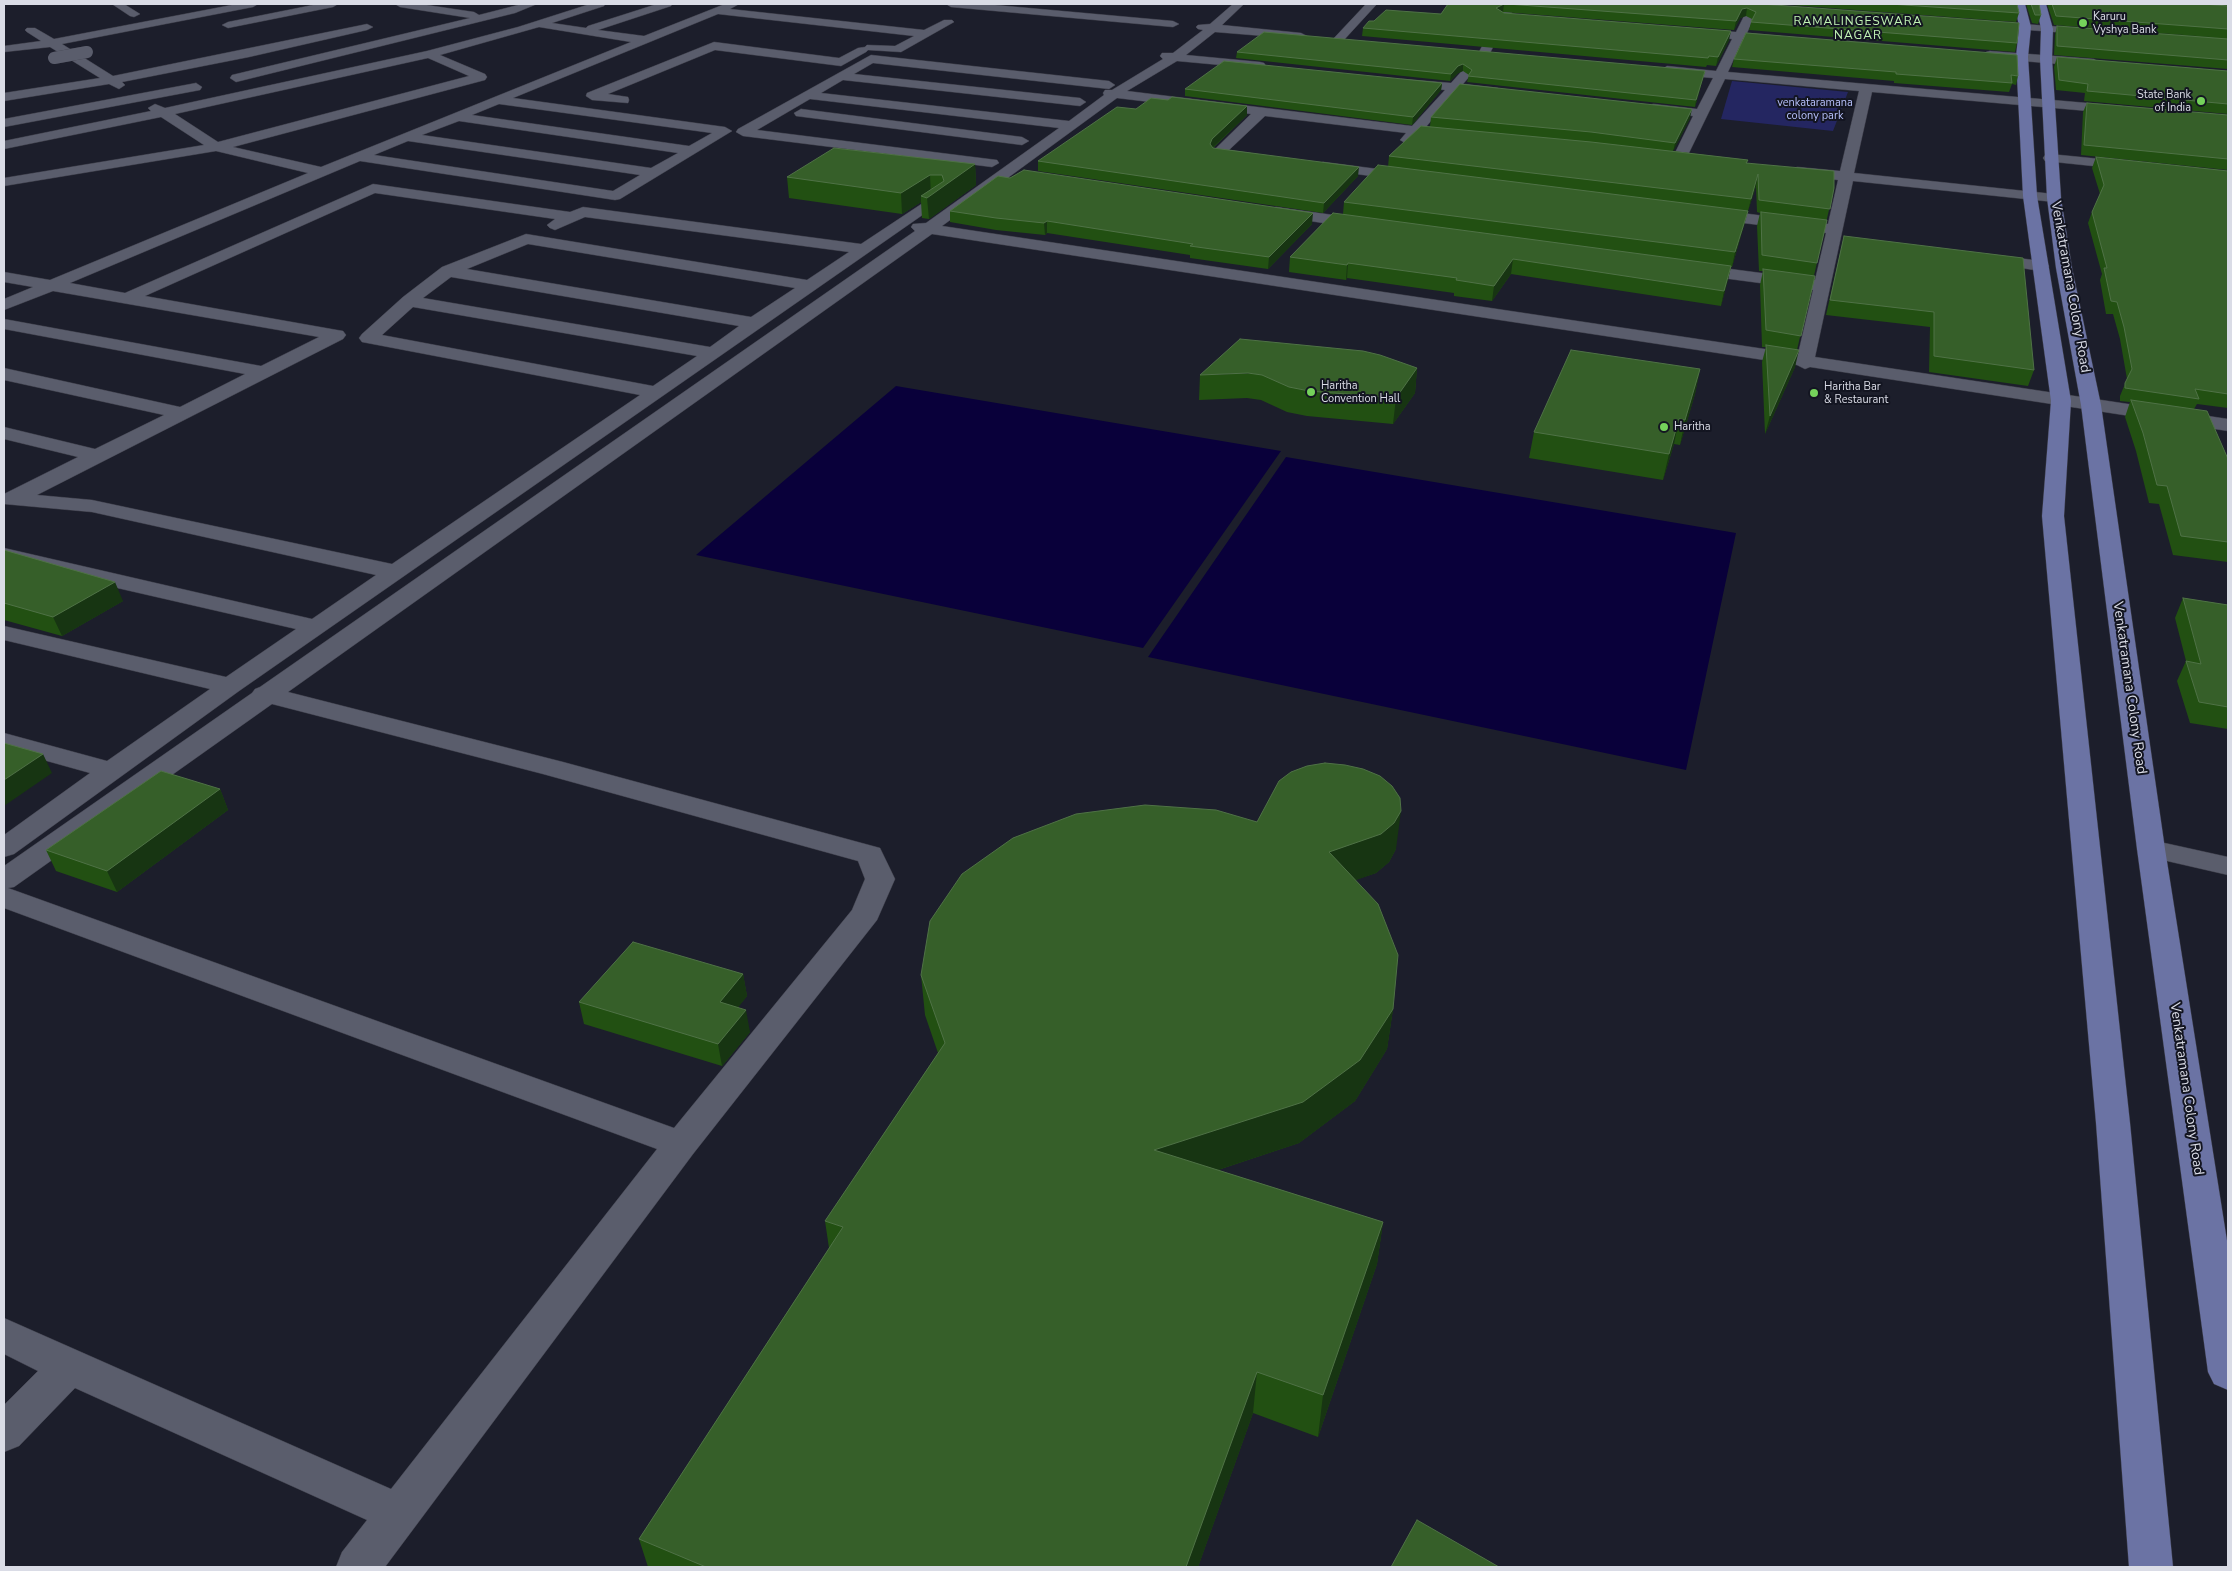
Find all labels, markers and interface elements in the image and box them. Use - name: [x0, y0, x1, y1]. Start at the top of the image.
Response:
- place label: Karuru Vyshya Bank: [2093, 10, 2157, 36]
- district label: RAMALINGESWARA NAGAR: [1792, 15, 1924, 43]
- marker: Karuru Vyshya Bank: [2077, 17, 2089, 29]
- place label: State Bank of India: [2137, 88, 2191, 114]
- marker: State Bank of India: [2195, 95, 2207, 107]
- park label: venkataramana colony park: [1777, 96, 1853, 122]
- street label: Venkatramana Colony Road: [2047, 200, 2093, 374]
- place label: Haritha Convention Hall: [1321, 379, 1400, 405]
- place label: Haritha Bar & Restaurant: [1824, 380, 1888, 406]
- marker: Haritha Convention Hall: [1305, 386, 1317, 398]
- marker: Haritha Bar & Restaurant: [1808, 387, 1820, 399]
- place label: Haritha: [1674, 420, 1711, 434]
- marker: Haritha: [1658, 421, 1670, 433]
- street label: Venkatramana Colony Road: [2109, 601, 2149, 775]
- street label: Venkatramana Colony Road: [2166, 1002, 2206, 1176]

